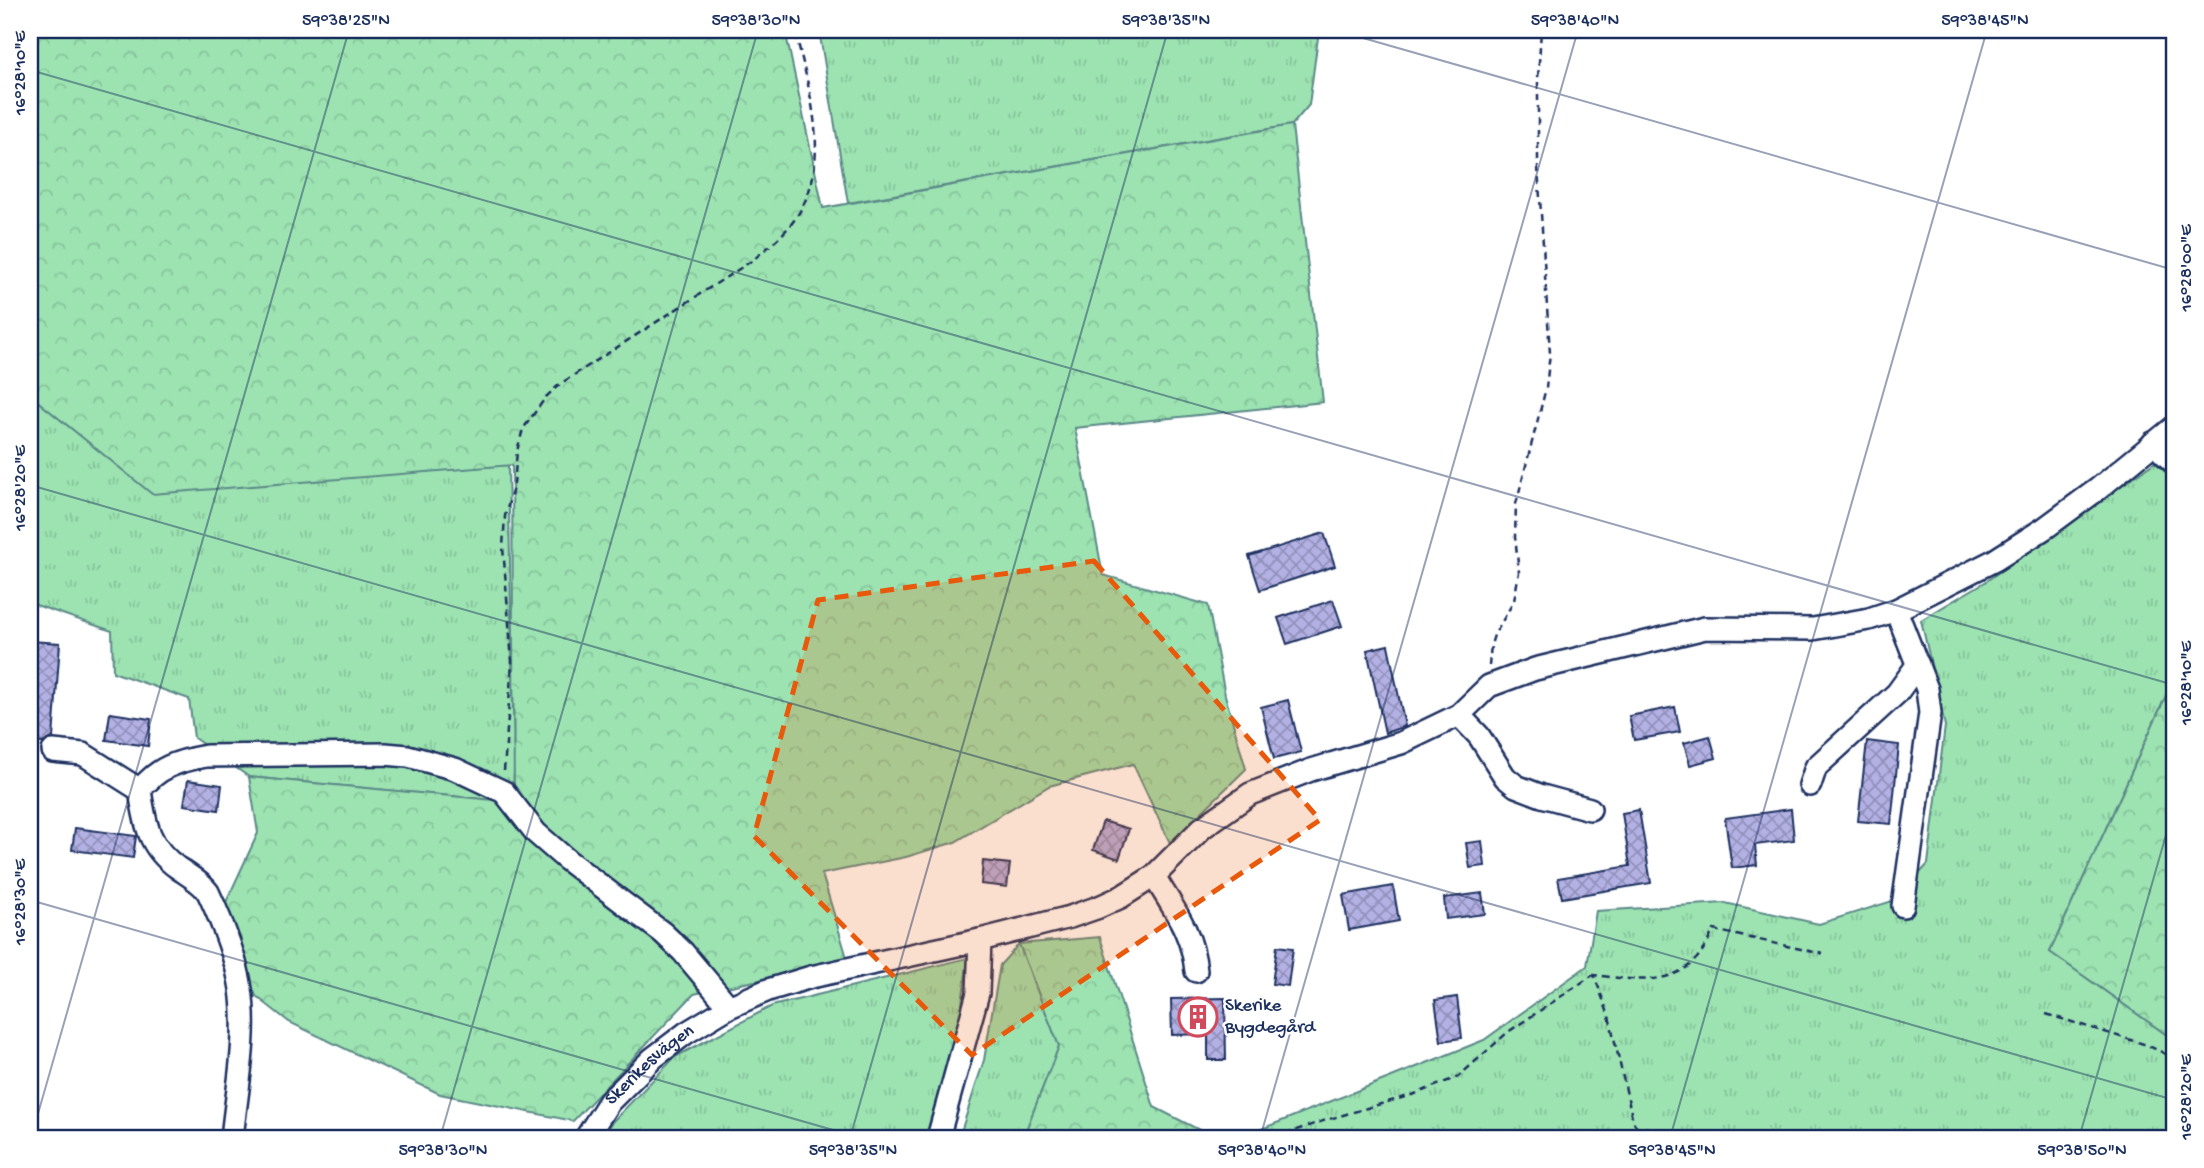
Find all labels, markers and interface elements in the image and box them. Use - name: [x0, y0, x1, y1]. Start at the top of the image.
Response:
- text: 59°38'25"N: [302, 11, 390, 32]
- text: 59°38'30"N: [711, 11, 801, 32]
- text: 59°38'35"N: [1122, 11, 1210, 32]
- text: 59°38'40"N: [1531, 11, 1619, 32]
- text: 59°38'45"N: [1941, 11, 2029, 32]
- text: 16°28'10"E: [11, 30, 32, 116]
- text: 16°28'00"E: [2177, 224, 2198, 312]
- text: 16°28'20"E: [11, 444, 32, 532]
- text: 16°28'10"E: [2177, 640, 2198, 726]
- text: 16°28'30"E: [11, 858, 32, 946]
- place label: Skerike Bygdegård: [1224, 995, 1317, 1040]
- building icon: Skerike Bygdegård: [1177, 996, 1219, 1038]
- street label: Skerikesvägen: [600, 1019, 698, 1111]
- text: 16°28'20"E: [2177, 1053, 2198, 1141]
- text: 59°38'30"N: [398, 1141, 488, 1162]
- text: 59°38'35"N: [809, 1141, 897, 1162]
- text: 59°38'40"N: [1218, 1141, 1306, 1162]
- text: 59°38'45"N: [1628, 1141, 1716, 1162]
- text: 59°38'50"N: [2037, 1141, 2127, 1162]

